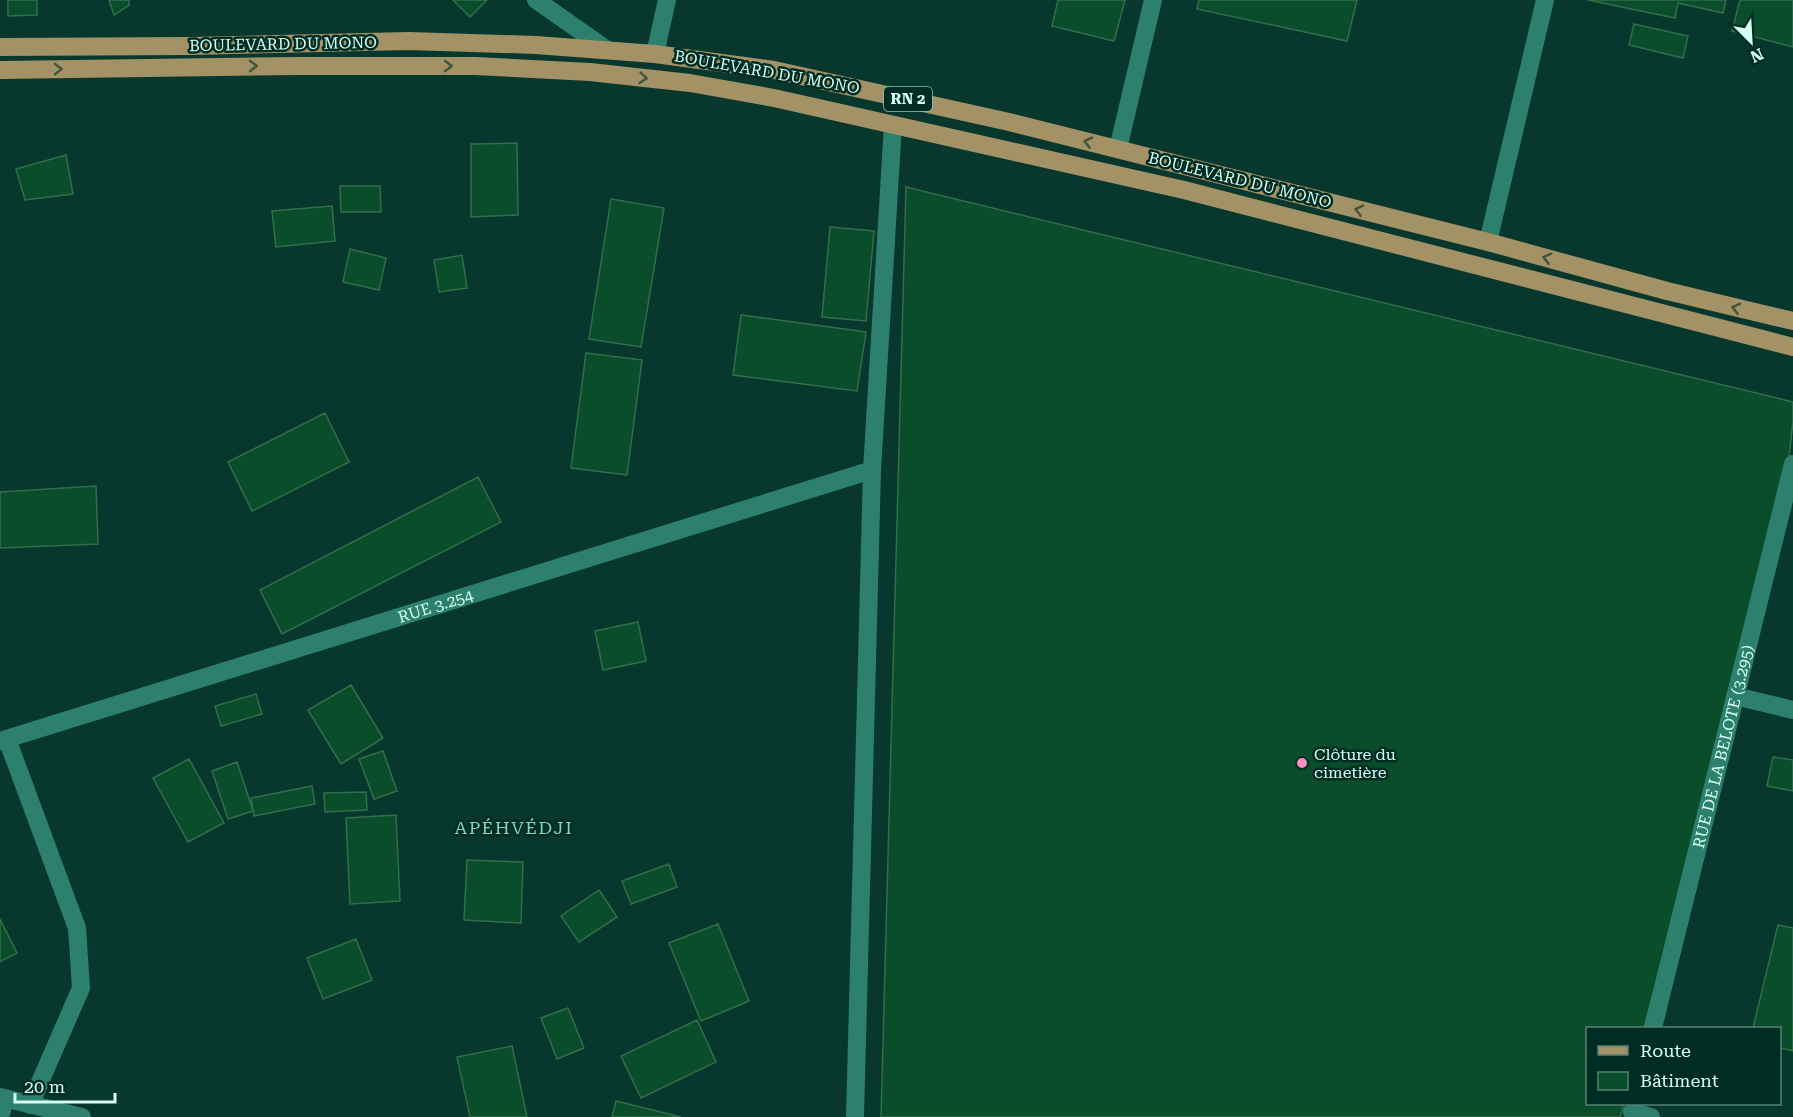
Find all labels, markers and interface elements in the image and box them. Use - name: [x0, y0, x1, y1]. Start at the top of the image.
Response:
- north arrow: [1721, 12, 1781, 72]
- street label: BOULEVARD DU MONO: [189, 33, 377, 55]
- text: N: [1747, 44, 1766, 66]
- street label: BOULEVARD DU MONO: [673, 46, 861, 98]
- one-way arrow: [249, 60, 258, 72]
- one-way arrow: [444, 60, 453, 72]
- one-way arrow: [54, 63, 63, 75]
- one-way arrow: [638, 71, 648, 84]
- road number: RN 2: [884, 87, 932, 111]
- one-way arrow: [1083, 136, 1093, 149]
- street label: BOULEVARD DU MONO: [1147, 148, 1333, 212]
- one-way arrow: [1354, 204, 1364, 217]
- one-way arrow: [1543, 253, 1553, 266]
- one-way arrow: [1731, 302, 1741, 315]
- street label: RUE 3.254: [395, 585, 476, 626]
- street label: RUE DE LA BELOTE (3.295): [1688, 643, 1757, 850]
- place label: Clôture du cimetière: [1314, 745, 1396, 782]
- marker: Clôture du cimetière: [1295, 756, 1309, 770]
- district label: APÉHVÉDJI: [455, 817, 573, 838]
- legend: [1586, 1027, 1781, 1105]
- text: Route: [1640, 1040, 1691, 1061]
- scale bar: [15, 1066, 116, 1104]
- text: Bâtiment: [1640, 1070, 1719, 1091]
- text: 20 m: [24, 1076, 65, 1097]

